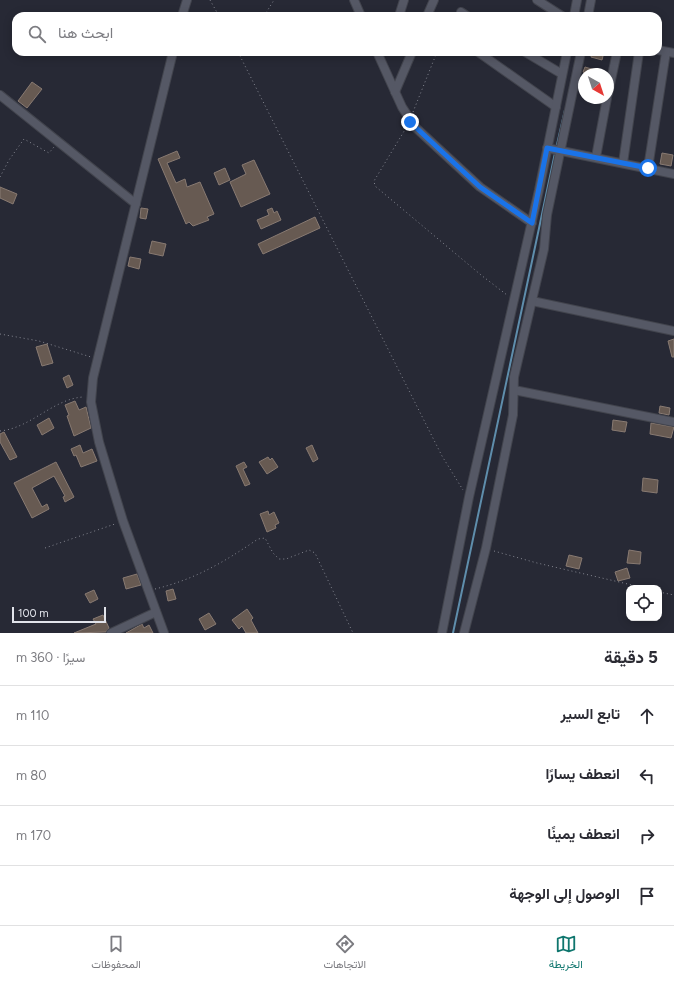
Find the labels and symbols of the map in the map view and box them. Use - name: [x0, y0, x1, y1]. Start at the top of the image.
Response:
- north arrow: [578, 68, 614, 104]
- route end: [401, 113, 419, 131]
- route start: [639, 159, 657, 177]
- scale bar: [12, 605, 106, 624]

